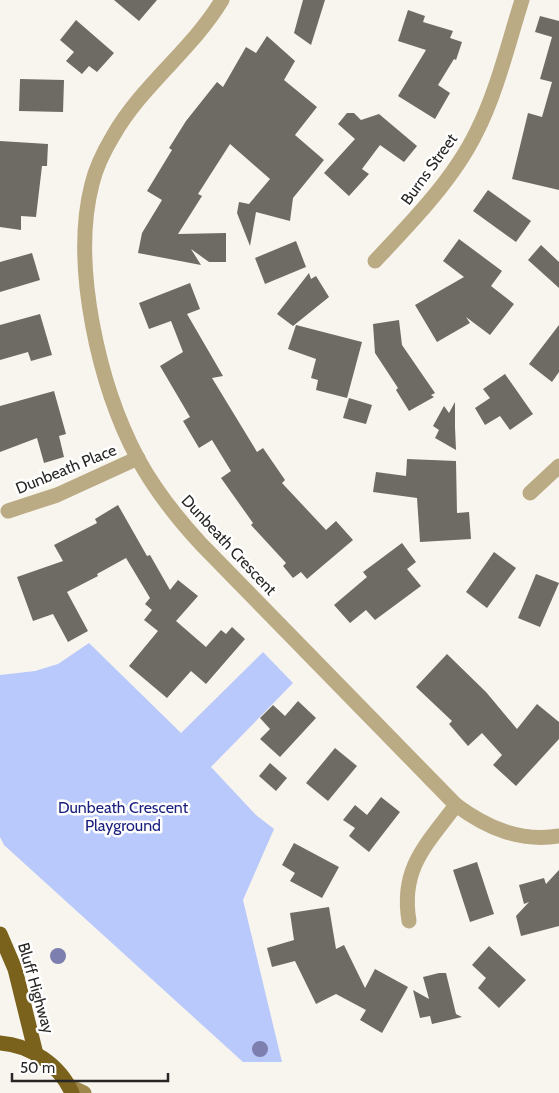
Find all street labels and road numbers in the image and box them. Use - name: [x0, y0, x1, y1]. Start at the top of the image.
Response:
- street label: Burns Street: [397, 129, 461, 208]
- street label: Dunbeath Place: [13, 440, 119, 498]
- street label: Dunbeath Crescent: [178, 491, 281, 599]
- street label: Bluff Highway: [14, 940, 58, 1036]

